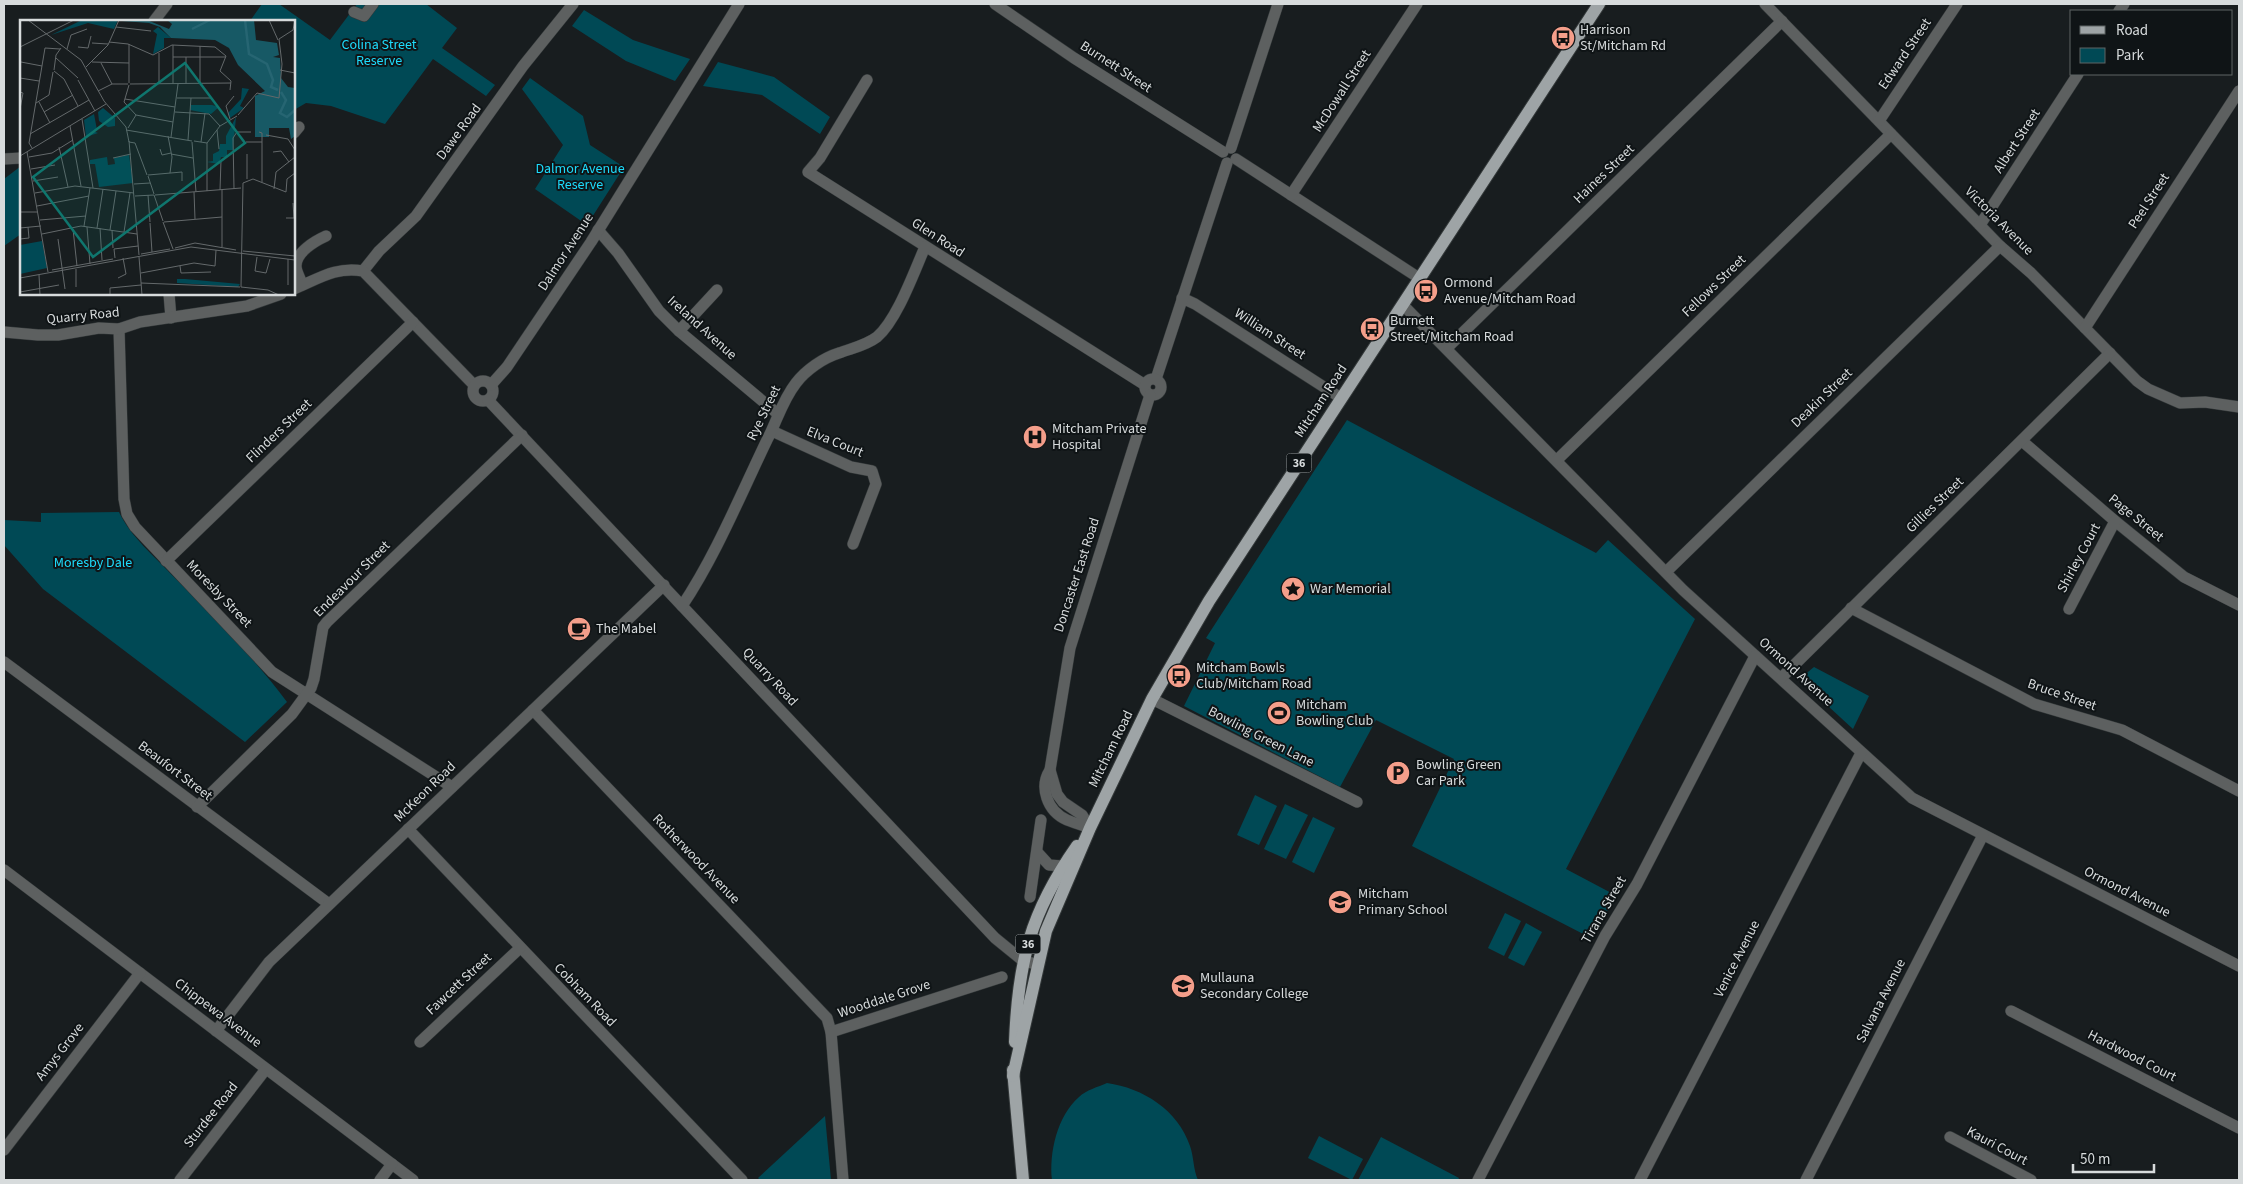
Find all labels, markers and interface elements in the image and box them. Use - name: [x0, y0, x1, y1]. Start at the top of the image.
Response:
- legend: [2070, 10, 2233, 75]
- street label: Edward Street: [1874, 14, 1936, 94]
- inset map: [20, 20, 295, 295]
- place label: Harrison St/Mitcham Rd: [1580, 20, 1666, 56]
- text: Road: [2116, 20, 2148, 41]
- bus stop icon: Harrison St/Mitcham Rd: [1550, 25, 1576, 51]
- park label: Colina Street Reserve: [341, 35, 417, 71]
- street label: Burnett Street: [1076, 36, 1156, 98]
- text: Park: [2116, 45, 2145, 66]
- street label: McDowall Street: [1308, 46, 1376, 136]
- street label: Dawe Road: [432, 100, 486, 164]
- street label: Albert Street: [1989, 105, 2045, 177]
- street label: Haines Street: [1569, 140, 1639, 208]
- park label: Dalmor Avenue Reserve: [535, 159, 625, 195]
- street label: Peel Street: [2123, 169, 2175, 233]
- street label: Victoria Avenue: [1960, 182, 2038, 260]
- street label: Dalmor Avenue: [533, 209, 599, 295]
- street label: Glen Road: [908, 213, 968, 263]
- street label: Fellows Street: [1678, 250, 1751, 322]
- place label: Ormond Avenue/Mitcham Road: [1444, 273, 1576, 309]
- bus stop icon: Ormond Avenue/Mitcham Road: [1413, 278, 1439, 304]
- street label: Ireland Avenue: [663, 291, 741, 365]
- street label: Quarry Road: [45, 302, 121, 330]
- street label: William Street: [1230, 303, 1310, 365]
- place label: Burnett Street/Mitcham Road: [1390, 311, 1514, 347]
- bus stop icon: Burnett Street/Mitcham Road: [1359, 316, 1385, 342]
- street label: Mitcham Road: [1290, 360, 1352, 442]
- street label: Deakin Street: [1787, 363, 1857, 432]
- street label: Rye Street: [742, 382, 786, 444]
- street label: Flinders Street: [242, 394, 317, 468]
- place label: Mitcham Private Hospital: [1052, 419, 1147, 455]
- street label: Elva Court: [804, 422, 867, 463]
- hospital icon: Mitcham Private Hospital: [1022, 424, 1048, 450]
- road number: 36: [1286, 453, 1312, 472]
- street label: Gillies Street: [1902, 472, 1969, 538]
- street label: Page Street: [2104, 489, 2168, 547]
- street label: Doncaster East Road: [1049, 515, 1105, 635]
- street label: Shirley Court: [2052, 519, 2106, 596]
- street label: Endeavour Street: [309, 536, 395, 622]
- park label: Moresby Dale: [54, 553, 132, 573]
- street label: Moresby Street: [181, 556, 257, 633]
- place icon: War Memorial: [1280, 576, 1306, 602]
- place label: War Memorial: [1310, 579, 1391, 599]
- cafe icon: The Mabel: [566, 616, 592, 642]
- place label: The Mabel: [596, 619, 657, 639]
- street label: Ormond Avenue: [1754, 633, 1838, 711]
- street label: Quarry Road: [738, 643, 802, 711]
- place label: Mitcham Bowls Club/Mitcham Road: [1196, 658, 1312, 694]
- bus stop icon: Mitcham Bowls Club/Mitcham Road: [1166, 663, 1192, 689]
- street label: Bruce Street: [2025, 674, 2099, 716]
- place label: Mitcham Bowling Club: [1296, 695, 1374, 731]
- sports icon: Mitcham Bowling Club: [1266, 700, 1292, 726]
- street label: Bowling Green Lane: [1205, 702, 1318, 772]
- street label: Mitcham Road: [1084, 707, 1138, 791]
- street label: Beaufort Street: [134, 736, 217, 806]
- place label: Bowling Green Car Park: [1416, 755, 1501, 791]
- street label: McKeon Road: [389, 757, 461, 827]
- parking icon: Bowling Green Car Park: [1385, 760, 1411, 786]
- street label: Rotherwood Avenue: [648, 809, 744, 909]
- street label: Ormond Avenue: [2080, 862, 2174, 922]
- street label: Tirana Street: [1577, 872, 1632, 948]
- place label: Mitcham Primary School: [1358, 884, 1448, 920]
- school or university icon: Mitcham Primary School: [1327, 889, 1353, 915]
- street label: Venice Avenue: [1709, 917, 1765, 1001]
- road number: 36: [1016, 934, 1040, 954]
- street label: Fawcett Street: [422, 948, 497, 1020]
- street label: Salvana Avenue: [1851, 955, 1911, 1047]
- street label: Cobham Road: [549, 958, 621, 1032]
- place label: Mullauna Secondary College: [1200, 968, 1309, 1004]
- school or university icon: Mullauna Secondary College: [1170, 973, 1196, 999]
- street label: Chippewa Avenue: [170, 974, 266, 1052]
- street label: Wooddale Grove: [835, 975, 933, 1023]
- street label: Amys Grove: [31, 1019, 89, 1085]
- street label: Hardwood Court: [2084, 1025, 2180, 1087]
- street label: Sturdee Road: [179, 1078, 243, 1152]
- street label: Kauri Court: [1963, 1122, 2031, 1171]
- scale bar: [2073, 1142, 2154, 1174]
- text: 50 m: [2080, 1149, 2110, 1170]

